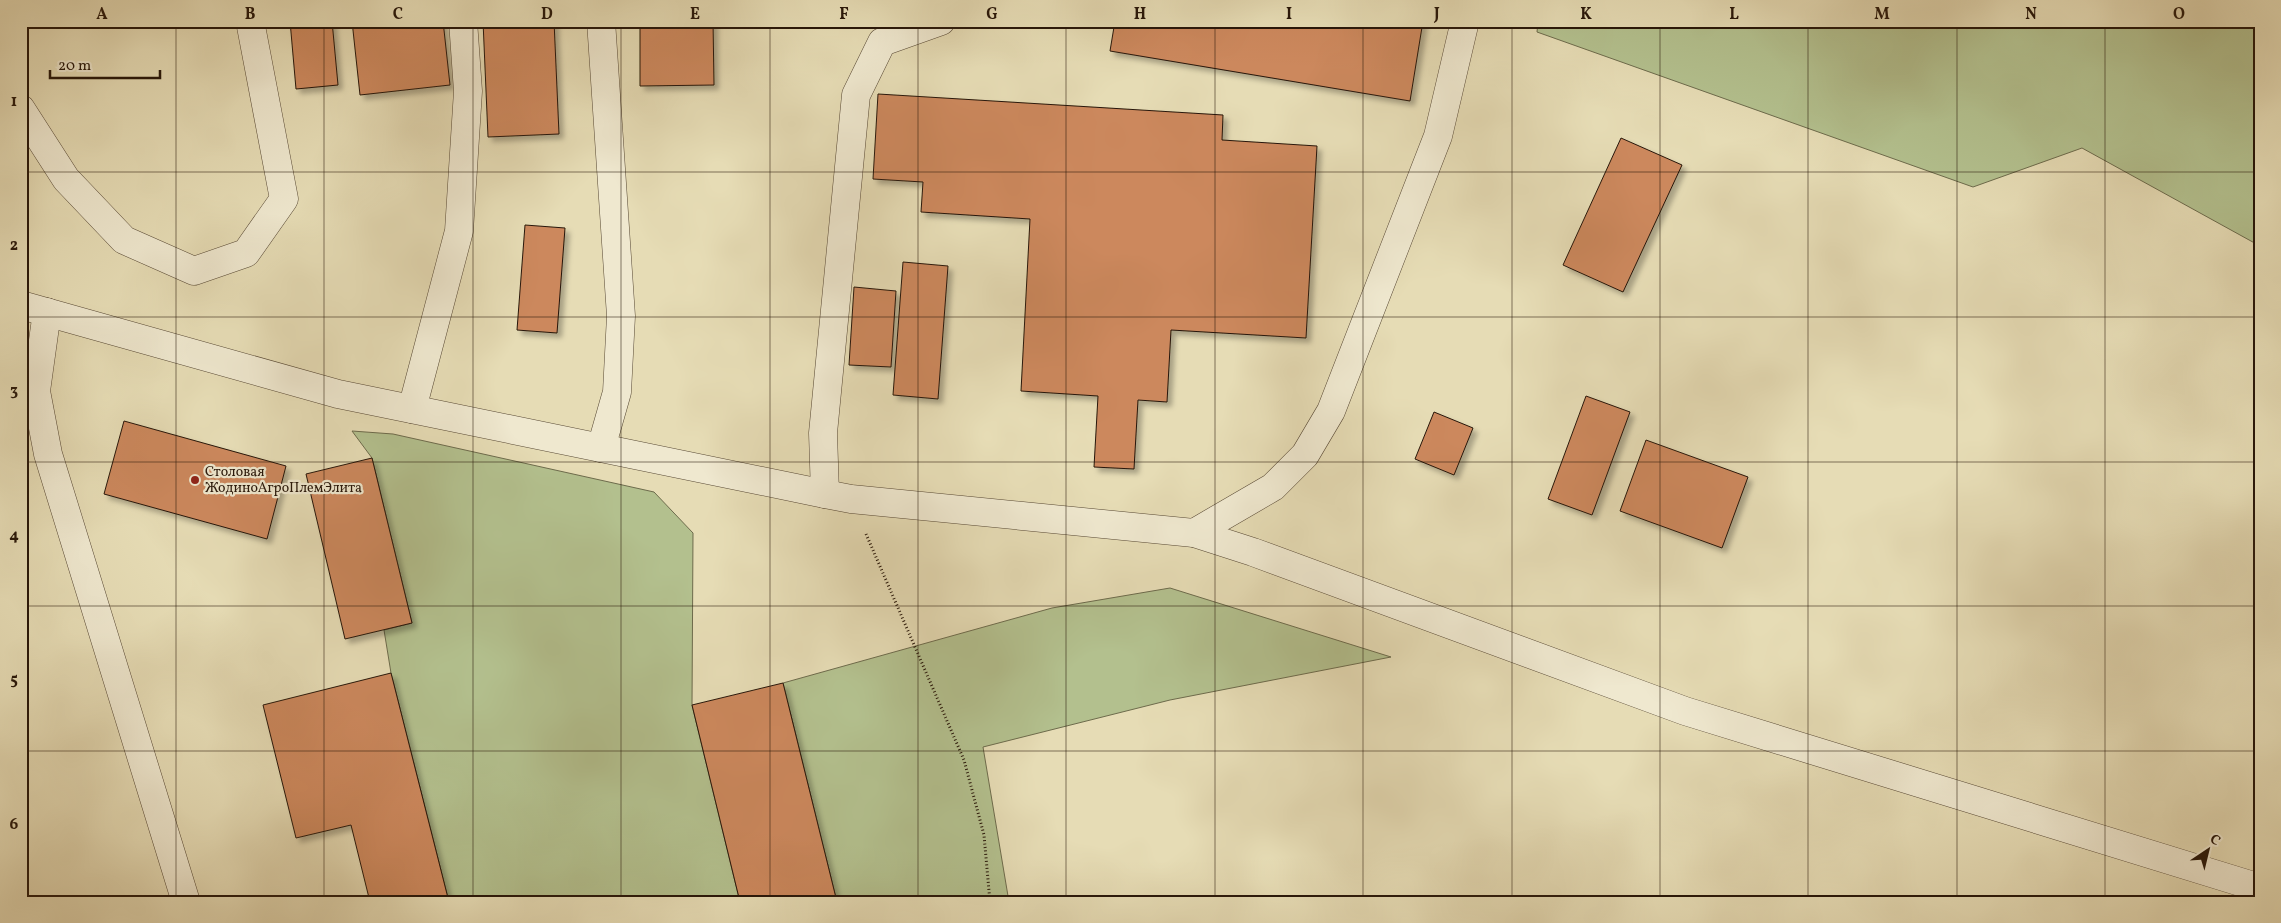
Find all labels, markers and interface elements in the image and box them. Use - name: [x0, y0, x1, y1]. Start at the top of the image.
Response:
- text: A: [96, 4, 108, 26]
- text: B: [245, 4, 256, 26]
- text: C: [393, 4, 403, 26]
- text: D: [541, 4, 553, 26]
- text: E: [690, 4, 700, 26]
- text: F: [839, 4, 849, 26]
- text: G: [986, 4, 998, 26]
- text: H: [1134, 4, 1146, 26]
- text: I: [1286, 4, 1292, 26]
- text: J: [1433, 4, 1440, 26]
- text: K: [1580, 4, 1592, 26]
- text: L: [1729, 4, 1739, 26]
- text: M: [1874, 4, 1890, 26]
- text: N: [2025, 4, 2037, 26]
- text: O: [2173, 4, 2185, 26]
- scale bar: [50, 48, 160, 80]
- text: 20 m: [58, 56, 91, 77]
- text: 1: [11, 91, 17, 113]
- text: 2: [10, 235, 18, 257]
- text: 3: [10, 380, 18, 402]
- place label: Столовая ЖодиноАгроПлемЭлита: [205, 463, 362, 498]
- marker: Столовая ЖодиноАгроПлемЭлита: [189, 474, 201, 486]
- text: 4: [9, 525, 19, 547]
- text: 5: [10, 669, 18, 691]
- text: 6: [10, 814, 19, 836]
- north arrow: [2184, 826, 2234, 876]
- text: С: [2205, 830, 2224, 851]

